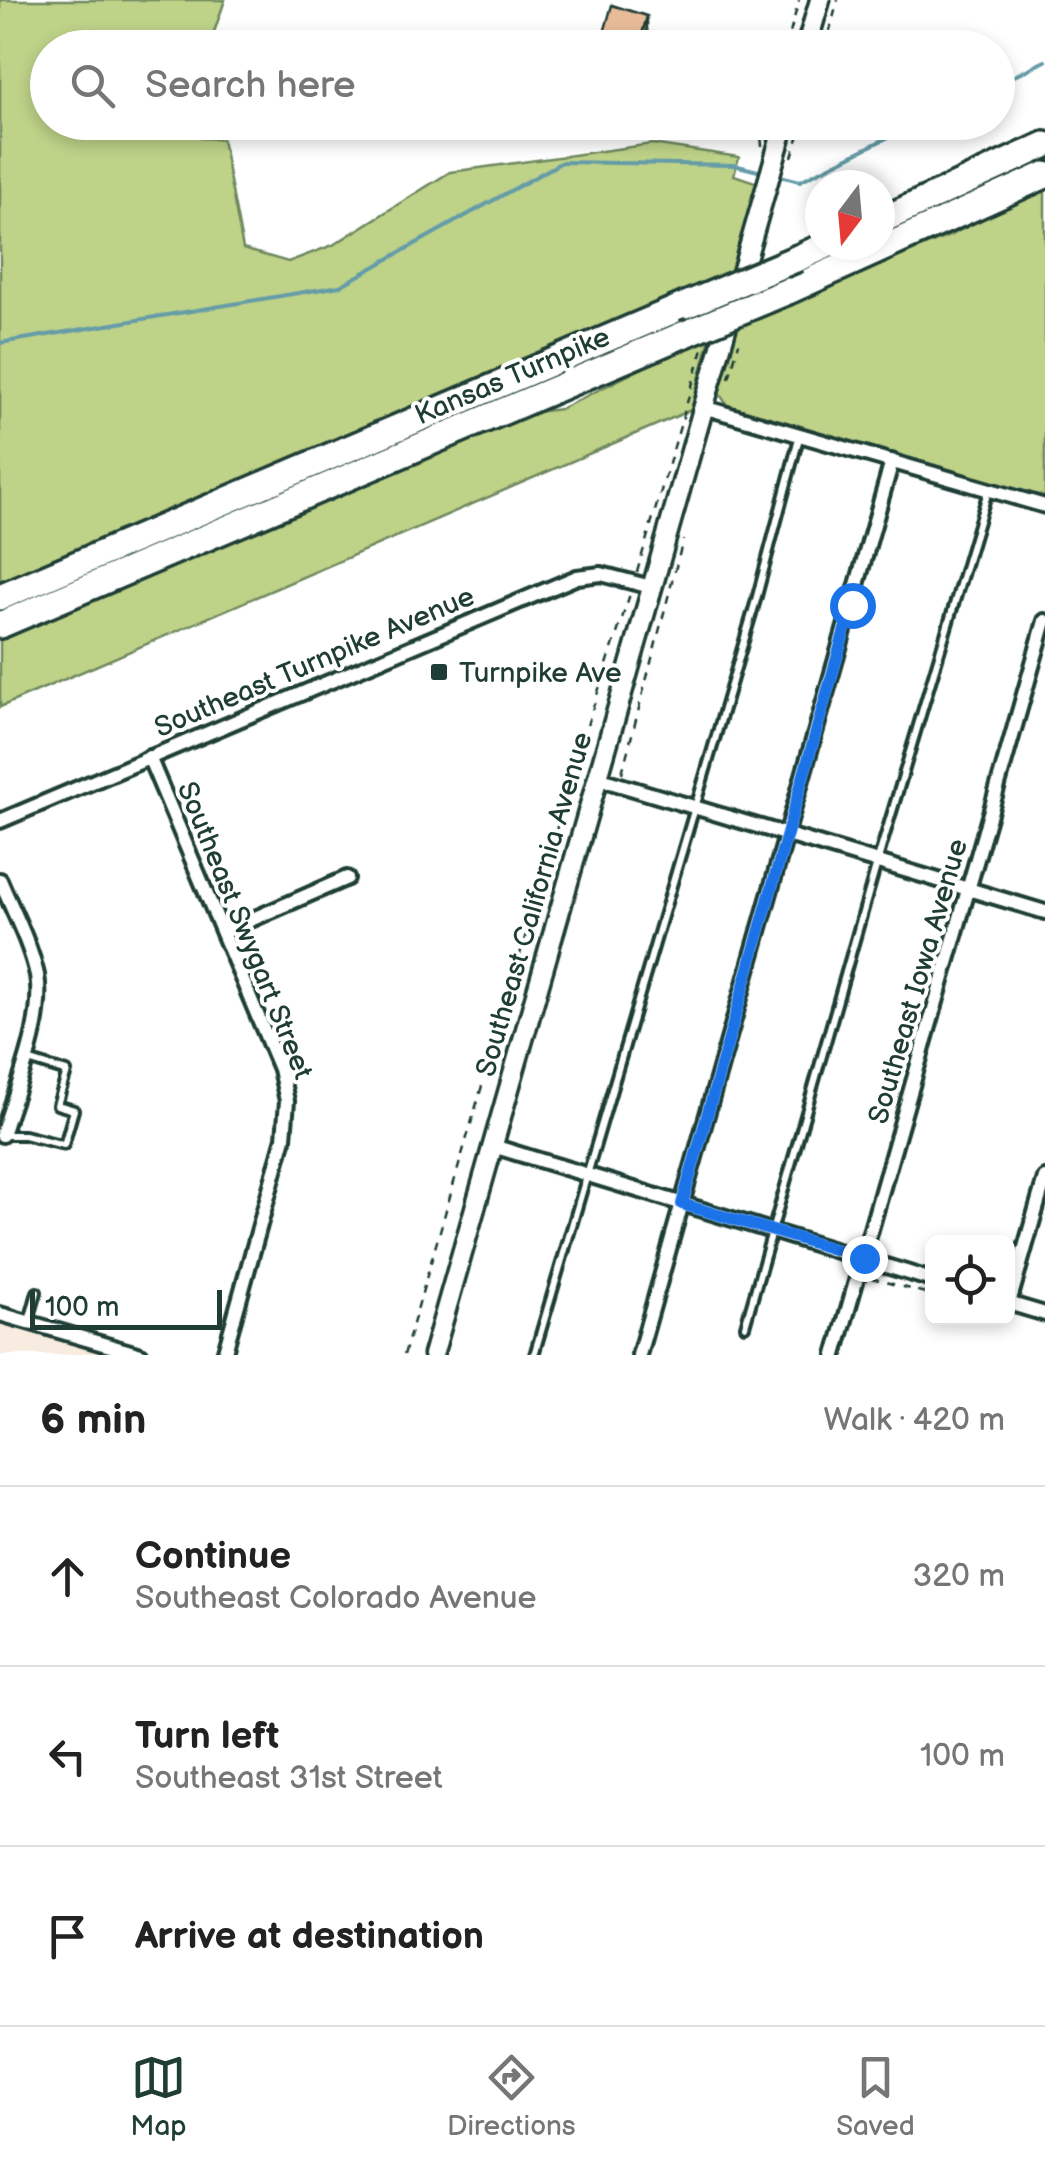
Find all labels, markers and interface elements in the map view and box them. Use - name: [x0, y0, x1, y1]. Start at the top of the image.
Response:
- search box: [30, 30, 1015, 140]
- icon: search: [65, 58, 120, 113]
- text: Search here: [145, 63, 356, 108]
- north arrow: [805, 170, 895, 260]
- street label: Kansas Turnpike: [410, 320, 615, 432]
- street label: Southeast Turnpike Avenue: [150, 580, 479, 745]
- route start: [830, 583, 876, 629]
- place label: Turnpike Ave: [459, 657, 622, 690]
- marker: Turnpike Ave: [428, 661, 450, 683]
- street label: Southeast California Avenue: [469, 728, 599, 1080]
- street label: Southeast Swygart Street: [170, 777, 320, 1084]
- street label: Southeast Iowa Avenue: [862, 835, 975, 1128]
- map controls: [925, 1235, 1015, 1325]
- button: locate: [925, 1235, 1015, 1325]
- route end: [842, 1236, 888, 1282]
- scale bar: [30, 1285, 222, 1330]
- text: 100 m: [45, 1291, 119, 1324]
- text: 6 min: [40, 1395, 146, 1446]
- text: Walk · 420 m: [824, 1401, 1005, 1440]
- text: Continue: [135, 1534, 291, 1579]
- icon: ahead: [40, 1549, 95, 1604]
- text: 320 m: [913, 1557, 1005, 1596]
- text: Southeast Colorado Avenue: [135, 1579, 537, 1618]
- text: Turn left: [135, 1714, 279, 1759]
- icon: left: [40, 1729, 95, 1784]
- text: 100 m: [920, 1737, 1005, 1776]
- text: Southeast 31st Street: [135, 1759, 443, 1798]
- icon: arrive: [40, 1909, 95, 1964]
- text: Arrive at destination: [135, 1914, 484, 1959]
- tab: Map: [130, 2050, 187, 2143]
- tab: Directions: [447, 2050, 576, 2143]
- tab: Saved: [836, 2050, 915, 2143]

